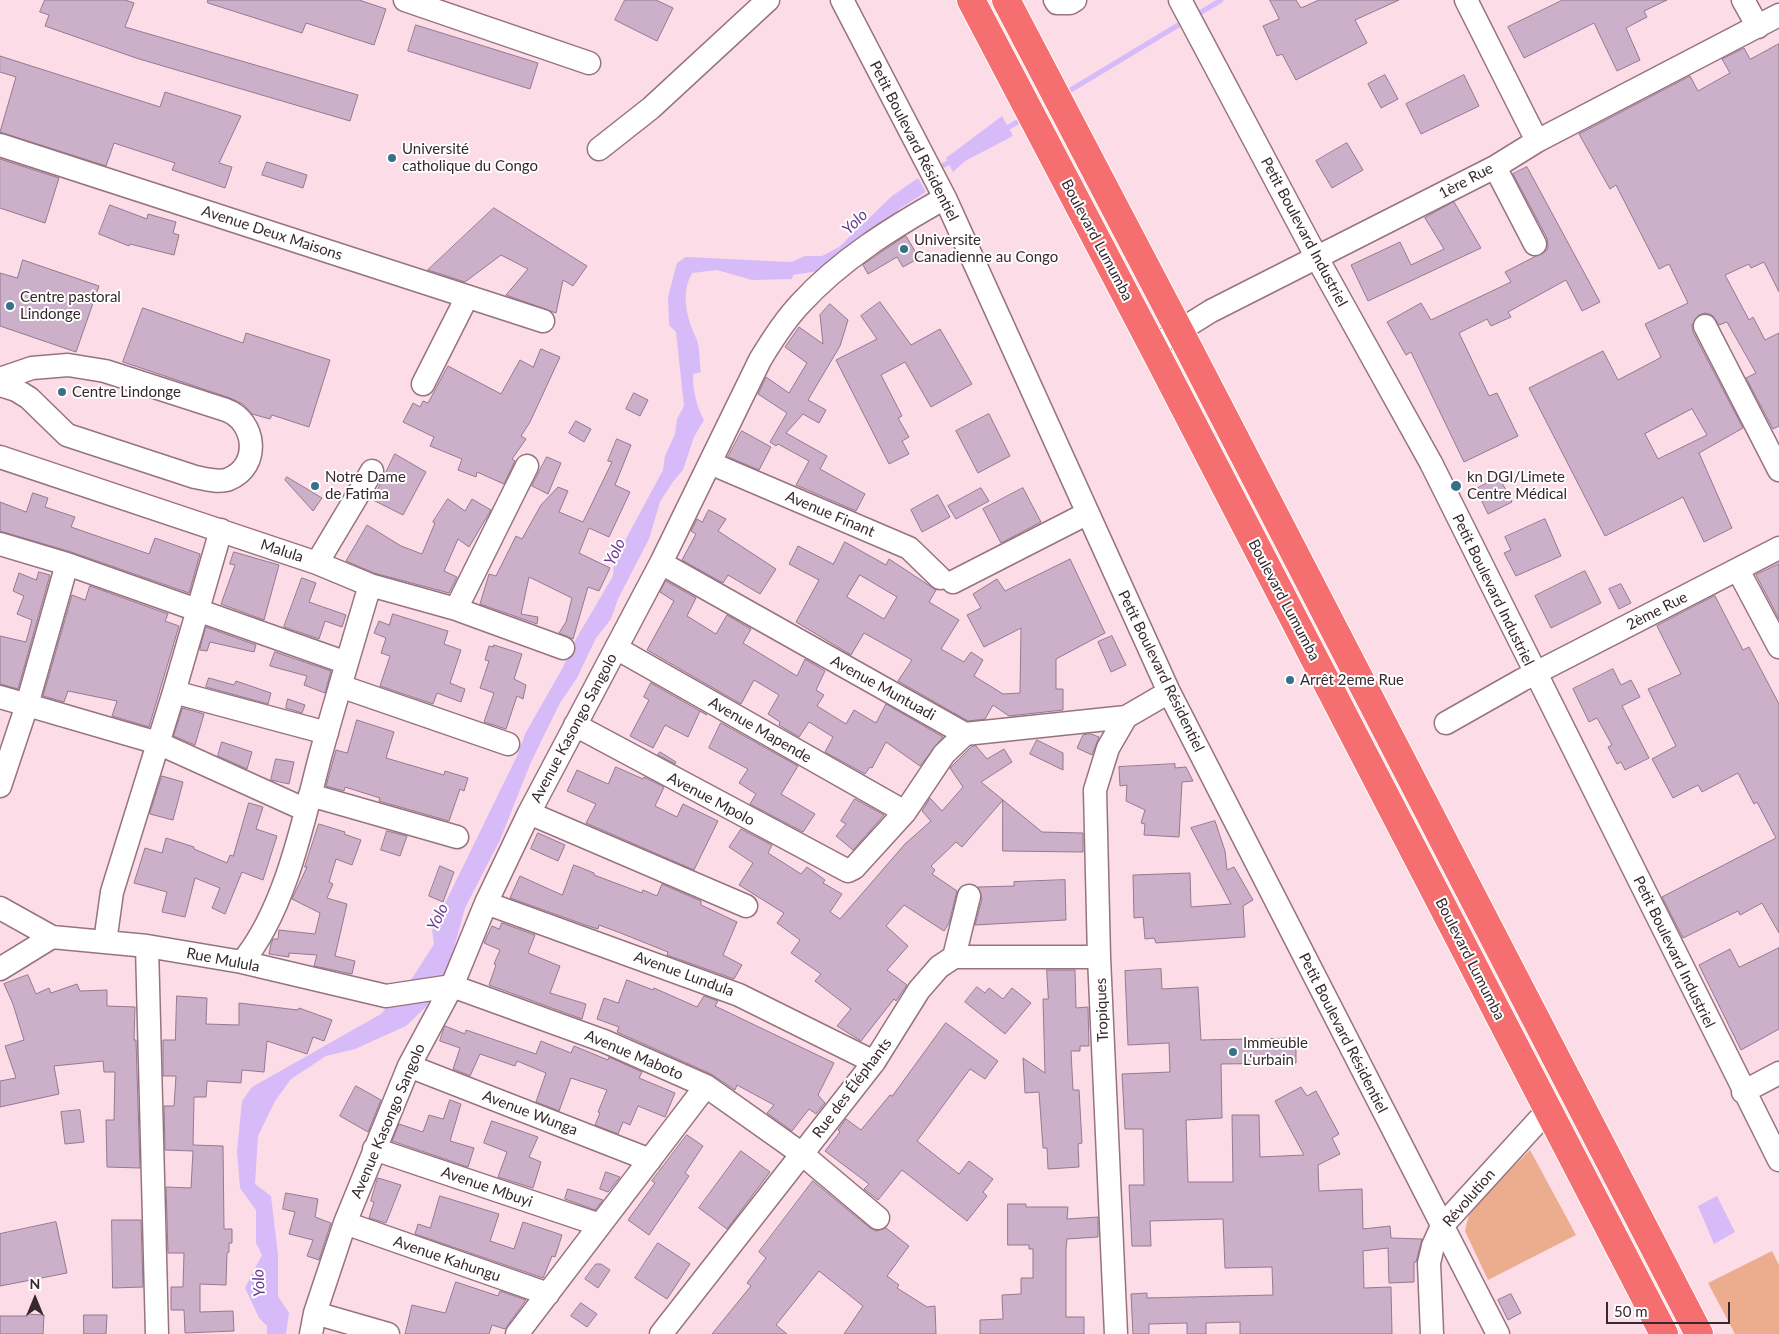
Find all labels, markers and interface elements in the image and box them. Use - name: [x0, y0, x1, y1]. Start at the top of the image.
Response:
- street label: Petit Boulevard Résidentiel: [866, 58, 962, 224]
- place label: Université catholique du Congo: [402, 140, 538, 175]
- marker: Université catholique du Congo: [386, 152, 398, 164]
- street label: Petit Boulevard Industriel: [1257, 154, 1351, 310]
- street label: 1ère Rue: [1436, 159, 1496, 203]
- street label: Boulevard Lumumba: [1057, 176, 1137, 304]
- street label: Avenue Deux Maisons: [199, 202, 345, 264]
- water label: Yolo: [838, 205, 872, 239]
- place label: Universite Canadienne au Congo: [914, 231, 1058, 266]
- marker: Universite Canadienne au Congo: [898, 243, 910, 255]
- place label: Centre pastoral Lindonge: [20, 288, 121, 323]
- marker: Centre pastoral Lindonge: [4, 300, 16, 312]
- place label: Centre Lindonge: [72, 383, 181, 401]
- marker: Centre Lindonge: [56, 386, 68, 398]
- place label: Notre Dame de Fatima: [325, 468, 406, 503]
- place label: kn DGI/Limete Centre Médical: [1467, 468, 1567, 503]
- marker: kn DGI/Limete Centre Médical: [1449, 479, 1463, 493]
- marker: Notre Dame de Fatima: [309, 480, 321, 492]
- street label: Avenue Finant: [783, 487, 877, 541]
- street label: Petit Boulevard Industriel: [1448, 511, 1538, 669]
- water label: Yolo: [600, 535, 630, 569]
- street label: Malula: [258, 536, 306, 566]
- street label: Boulevard Lumumba: [1244, 536, 1324, 664]
- street label: Petit Boulevard Résidentiel: [1114, 587, 1208, 755]
- street label: 2ème Rue: [1623, 588, 1691, 634]
- street label: Avenue Kasongo Sangolo: [527, 650, 621, 806]
- street label: Avenue Muntuadi: [827, 652, 939, 724]
- place label: Arrêt 2eme Rue: [1300, 671, 1404, 689]
- marker: Arrêt 2eme Rue: [1284, 674, 1296, 686]
- street label: Avenue Mapende: [705, 693, 815, 767]
- street label: Avenue Mpolo: [664, 768, 758, 830]
- street label: Petit Boulevard Industriel: [1629, 873, 1719, 1031]
- street label: Boulevard Lumumba: [1431, 895, 1509, 1023]
- water label: Yolo: [423, 900, 453, 934]
- street label: Rue Mulula: [185, 944, 261, 976]
- street label: Avenue Lundula: [631, 948, 737, 1000]
- street label: Petit Boulevard Résidentiel: [1295, 950, 1391, 1116]
- street label: Tropiques: [1092, 978, 1112, 1042]
- street label: Avenue Maboto: [582, 1026, 686, 1084]
- place label: Immeuble L'urbain: [1243, 1034, 1308, 1069]
- street label: Rue des Éléphants: [809, 1035, 895, 1141]
- street label: Avenue Kasongo Sangolo: [347, 1041, 429, 1201]
- marker: Immeuble L'urbain: [1227, 1046, 1239, 1058]
- street label: Avenue Wunga: [480, 1087, 580, 1139]
- street label: Avenue Mbuyi: [439, 1163, 535, 1211]
- street label: Révolution: [1439, 1165, 1499, 1231]
- street label: Avenue Kahungu: [391, 1232, 503, 1286]
- water label: Yolo: [248, 1268, 270, 1298]
- north arrow: [10, 1274, 60, 1324]
- text: N: [30, 1275, 40, 1292]
- scale bar: [1609, 1292, 1733, 1324]
- text: 50 m: [1614, 1302, 1648, 1320]

